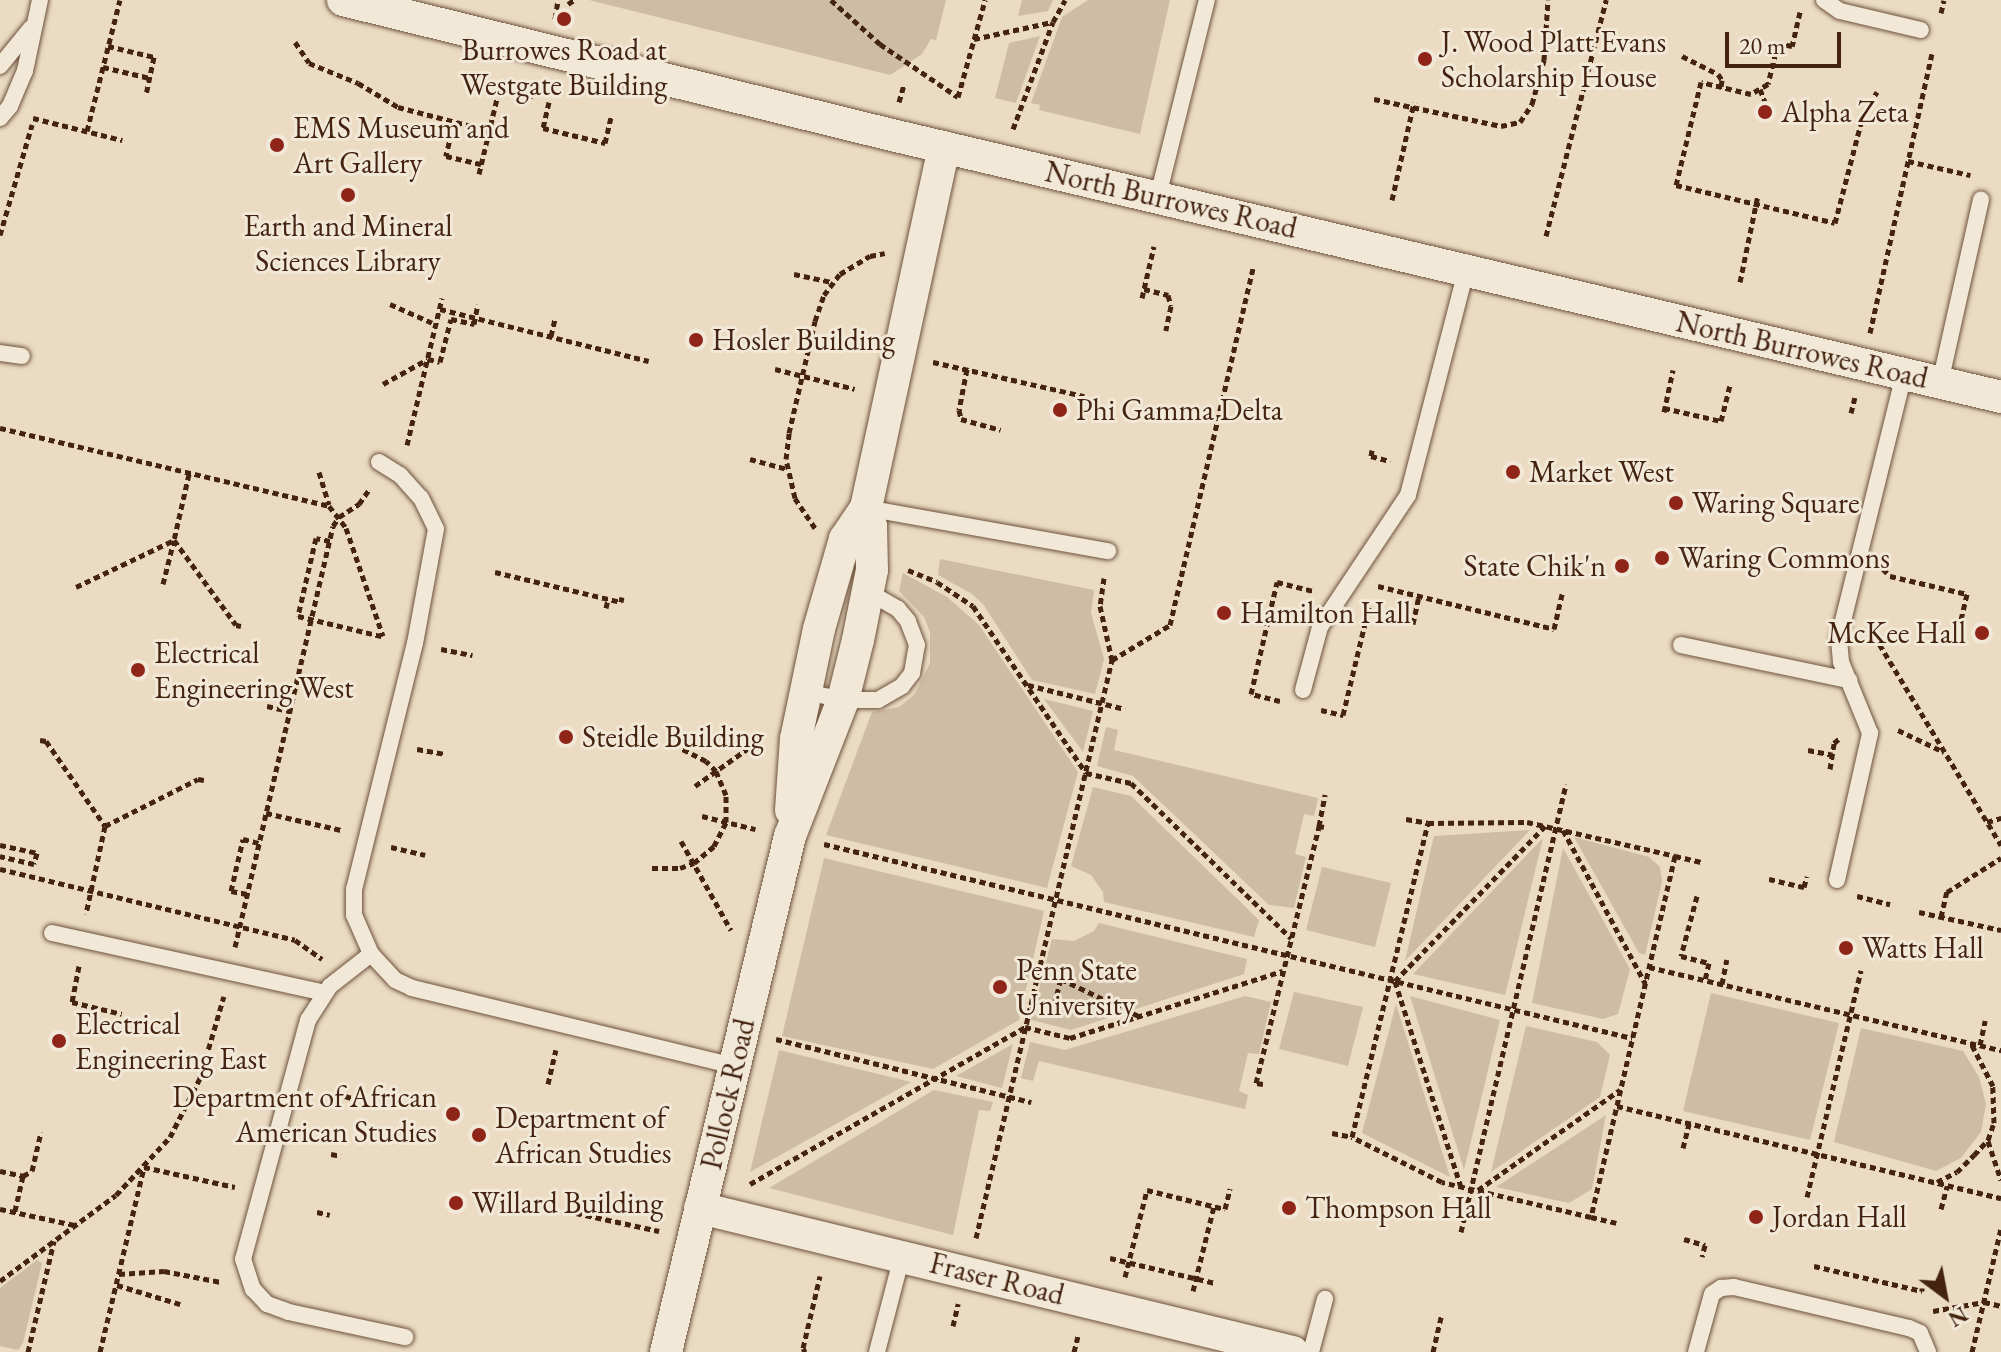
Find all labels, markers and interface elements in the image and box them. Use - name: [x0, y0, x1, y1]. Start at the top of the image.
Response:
- marker: Burrowes Road at Westgate Building: [555, 10, 573, 28]
- scale bar: [1729, 16, 1845, 66]
- place label: J. Wood Platt Evans Scholarship House: [1441, 24, 1666, 94]
- text: 20 m: [1739, 30, 1786, 61]
- place label: Burrowes Road at Westgate Building: [461, 32, 667, 102]
- marker: J. Wood Platt Evans Scholarship House: [1416, 50, 1434, 68]
- place label: Alpha Zeta: [1781, 94, 1909, 130]
- marker: Alpha Zeta: [1756, 103, 1774, 121]
- place label: EMS Museum and Art Gallery: [293, 110, 509, 180]
- marker: EMS Museum and Art Gallery: [268, 136, 286, 154]
- street label: North Burrowes Road: [1042, 154, 1300, 246]
- marker: Earth and Mineral Sciences Library: [339, 186, 357, 204]
- place label: Earth and Mineral Sciences Library: [243, 208, 453, 278]
- street label: North Burrowes Road: [1673, 304, 1931, 396]
- place label: Hosler Building: [712, 322, 895, 358]
- marker: Hosler Building: [687, 331, 705, 349]
- place label: Phi Gamma Delta: [1076, 392, 1283, 428]
- marker: Phi Gamma Delta: [1051, 401, 1069, 419]
- place label: Market West: [1529, 454, 1674, 490]
- marker: Market West: [1504, 463, 1522, 481]
- place label: Waring Square: [1692, 485, 1860, 521]
- marker: Waring Square: [1667, 494, 1685, 512]
- place label: Waring Commons: [1678, 540, 1890, 576]
- place label: State Chik'n: [1464, 548, 1606, 584]
- marker: Waring Commons: [1653, 549, 1671, 567]
- marker: State Chik'n: [1613, 557, 1631, 575]
- place label: Hamilton Hall: [1240, 595, 1411, 631]
- marker: Hamilton Hall: [1215, 604, 1233, 622]
- place label: McKee Hall: [1827, 615, 1966, 651]
- marker: McKee Hall: [1973, 624, 1991, 642]
- place label: Electrical Engineering West: [154, 635, 354, 706]
- marker: Electrical Engineering West: [129, 661, 147, 679]
- place label: Steidle Building: [582, 719, 764, 755]
- marker: Steidle Building: [557, 728, 575, 746]
- place label: Watts Hall: [1862, 930, 1984, 966]
- marker: Watts Hall: [1837, 939, 1855, 957]
- place label: Penn State University: [1016, 952, 1137, 1022]
- marker: Penn State University: [991, 978, 1009, 996]
- place label: Electrical Engineering East: [75, 1006, 267, 1076]
- street label: Pollock Road: [693, 1015, 763, 1173]
- marker: Electrical Engineering East: [50, 1032, 68, 1050]
- place label: Department of African American Studies: [172, 1079, 437, 1150]
- place label: Department of African Studies: [495, 1100, 671, 1170]
- marker: Department of African American Studies: [444, 1105, 462, 1123]
- marker: Department of African Studies: [470, 1126, 488, 1144]
- place label: Willard Building: [472, 1185, 663, 1221]
- place label: Thompson Hall: [1305, 1190, 1491, 1226]
- marker: Willard Building: [447, 1194, 465, 1212]
- marker: Thompson Hall: [1280, 1199, 1298, 1217]
- place label: Jordan Hall: [1772, 1199, 1907, 1235]
- marker: Jordan Hall: [1747, 1208, 1765, 1226]
- street label: Fraser Road: [926, 1245, 1068, 1313]
- north arrow: [1905, 1256, 1985, 1336]
- text: N: [1943, 1300, 1973, 1334]

